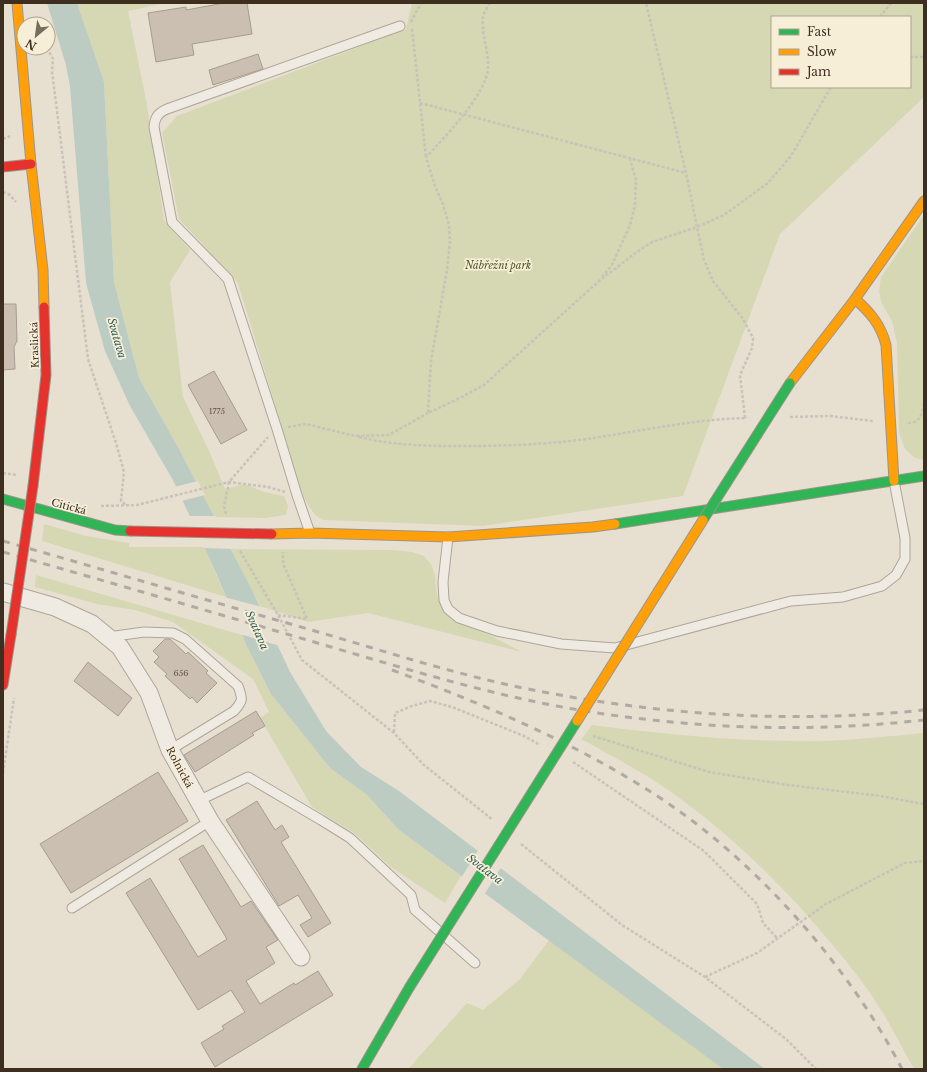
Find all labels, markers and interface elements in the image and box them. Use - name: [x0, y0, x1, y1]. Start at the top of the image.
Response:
- north arrow: [16, 16, 56, 56]
- legend: [771, 16, 911, 88]
- text: Fast: [807, 24, 832, 39]
- text: N: [23, 36, 39, 53]
- text: Slow: [807, 44, 837, 59]
- text: Jam: [805, 64, 831, 79]
- park label: Nábřežní park: [464, 259, 531, 272]
- water label: Svatava: [105, 316, 129, 360]
- street label: Kraslická: [27, 321, 42, 368]
- house number: 1775: [209, 406, 225, 416]
- street label: Citická: [50, 496, 88, 517]
- water label: Svatava: [242, 608, 272, 652]
- house number: 656: [174, 668, 188, 678]
- street label: Rolnická: [163, 744, 196, 791]
- water label: Svatava: [464, 851, 506, 887]

